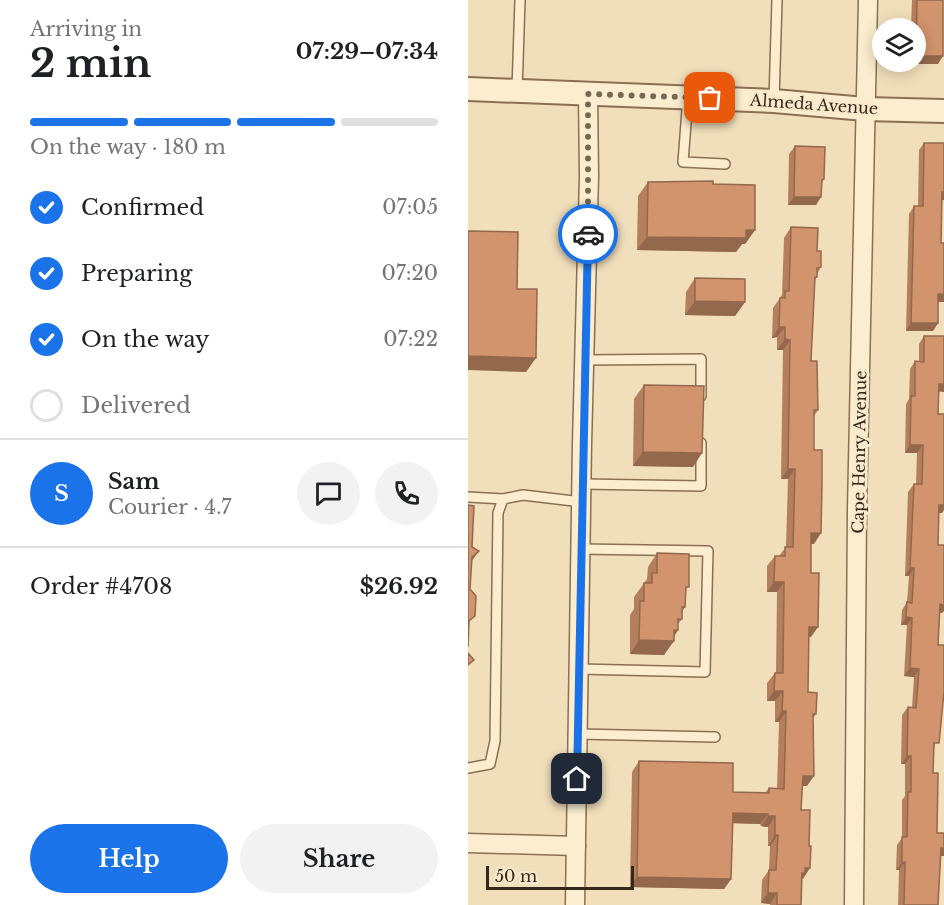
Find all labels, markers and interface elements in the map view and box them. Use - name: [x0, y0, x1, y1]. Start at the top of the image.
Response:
- text: Arriving in: [30, 17, 142, 41]
- map controls: [872, 18, 926, 72]
- button: layers: [872, 18, 926, 72]
- text: 07:29–07:34: [296, 38, 438, 65]
- text: 2 min: [30, 39, 151, 88]
- pin: [684, 72, 735, 123]
- icon: bag: [693, 81, 726, 114]
- street label: Almeda Avenue: [748, 89, 879, 118]
- text: On the way · 180 m: [30, 135, 226, 159]
- icon: check: [30, 191, 63, 224]
- text: Confirmed: [81, 194, 204, 221]
- text: 07:05: [382, 195, 438, 219]
- courier: [558, 204, 618, 264]
- icon: car: [572, 218, 605, 251]
- icon: check: [30, 257, 63, 290]
- text: Preparing: [81, 260, 192, 287]
- text: 07:20: [381, 261, 438, 285]
- icon: check: [30, 323, 63, 356]
- text: On the way: [81, 326, 209, 353]
- text: 07:22: [383, 327, 438, 351]
- street label: Cape Henry Avenue: [848, 370, 870, 534]
- text: Delivered: [81, 392, 191, 419]
- button: chat: [297, 462, 360, 525]
- button: phone: [375, 462, 438, 525]
- text: Sam: [108, 468, 160, 495]
- text: S: [54, 480, 69, 507]
- text: Courier · 4.7: [108, 495, 231, 519]
- text: Order #4708: [30, 573, 172, 600]
- text: $26.92: [360, 573, 438, 600]
- pin: [551, 753, 602, 804]
- icon: home: [560, 762, 593, 795]
- button: Help: [30, 824, 228, 893]
- button: Share: [240, 824, 438, 893]
- scale bar: [486, 863, 634, 890]
- text: 50 m: [495, 866, 537, 886]

